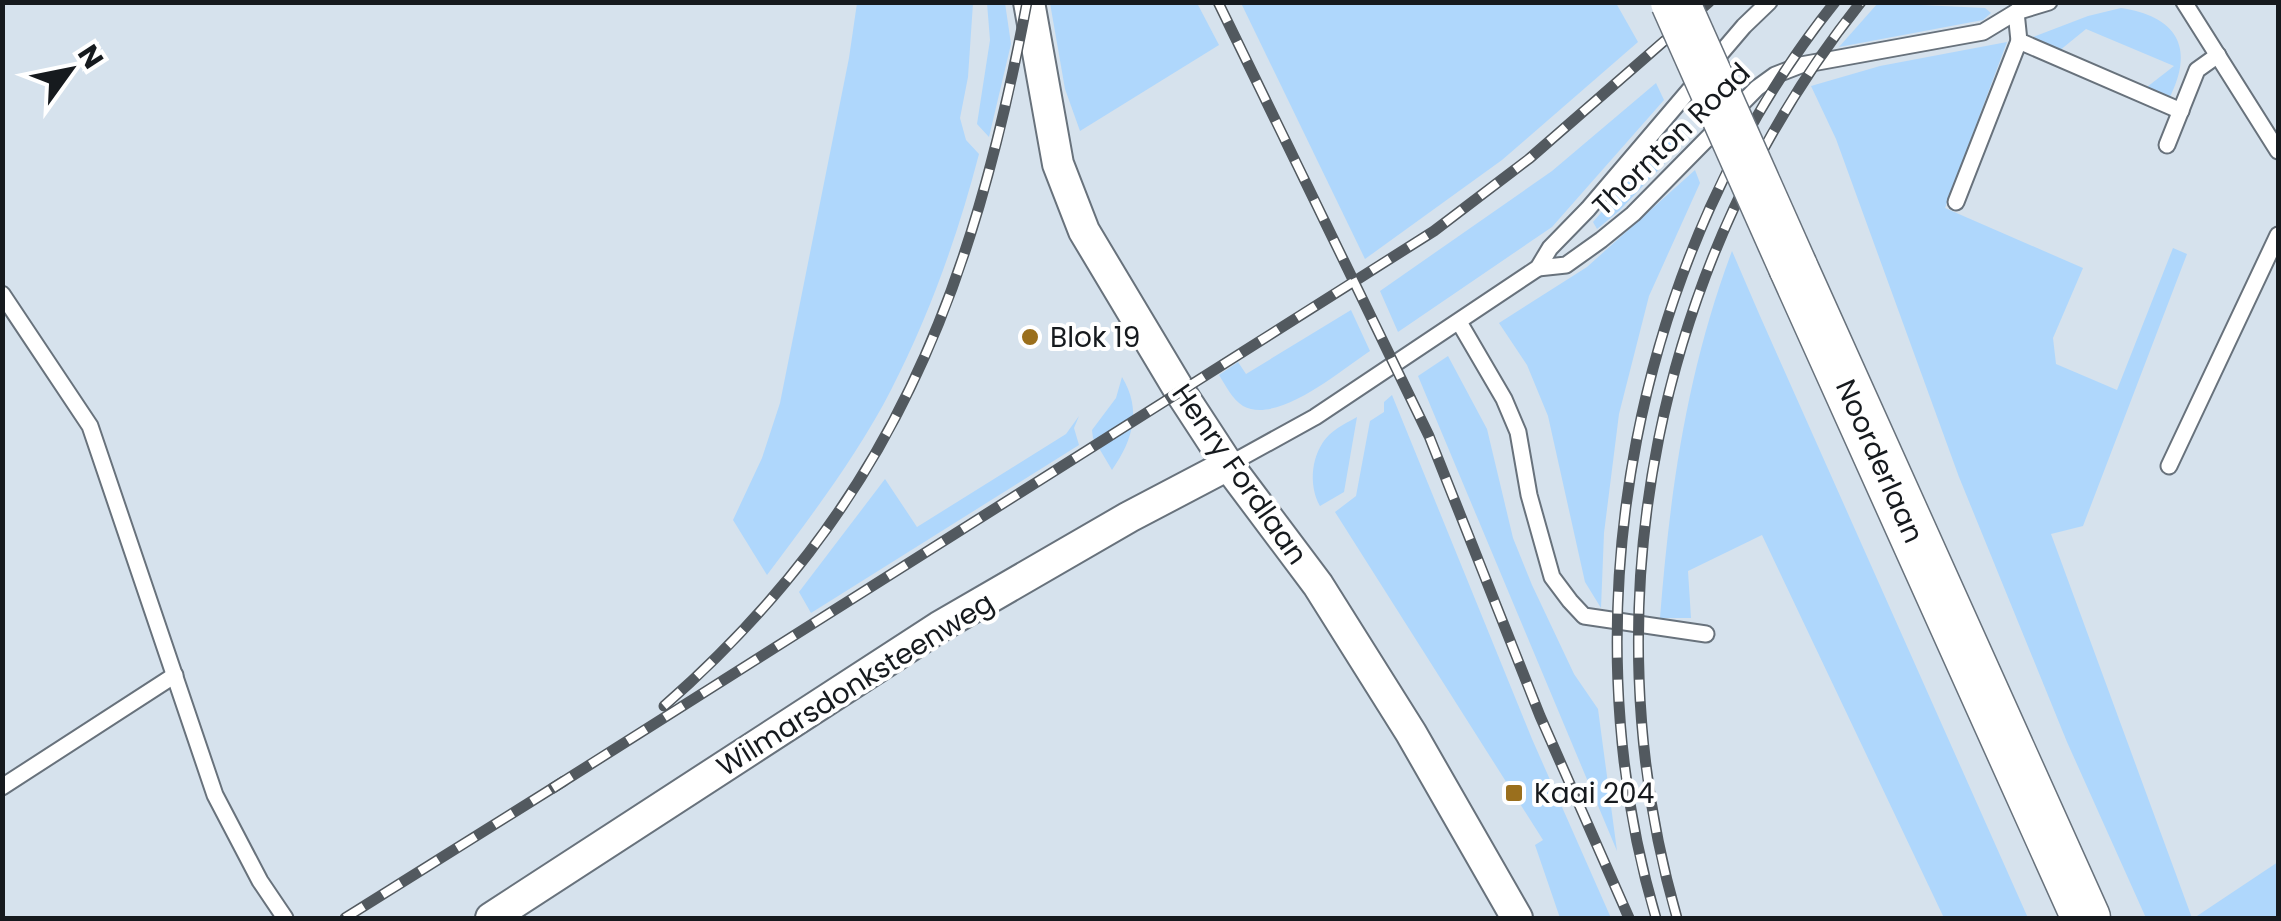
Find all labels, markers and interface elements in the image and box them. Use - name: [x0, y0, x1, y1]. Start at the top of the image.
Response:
- north arrow: [20, 20, 120, 120]
- text: N: [68, 37, 113, 76]
- street label: Thornton Road: [1584, 54, 1759, 225]
- place label: Blok 19: [1050, 318, 1140, 357]
- marker: Blok 19: [1019, 326, 1041, 348]
- street label: Noorderlaan: [1826, 373, 1933, 549]
- street label: Henry Fordlaan: [1163, 376, 1316, 572]
- street label: Wilmarsdonksteenweg: [709, 583, 1001, 786]
- place label: Kaai 204: [1534, 774, 1654, 813]
- marker: Kaai 204: [1503, 782, 1525, 804]

